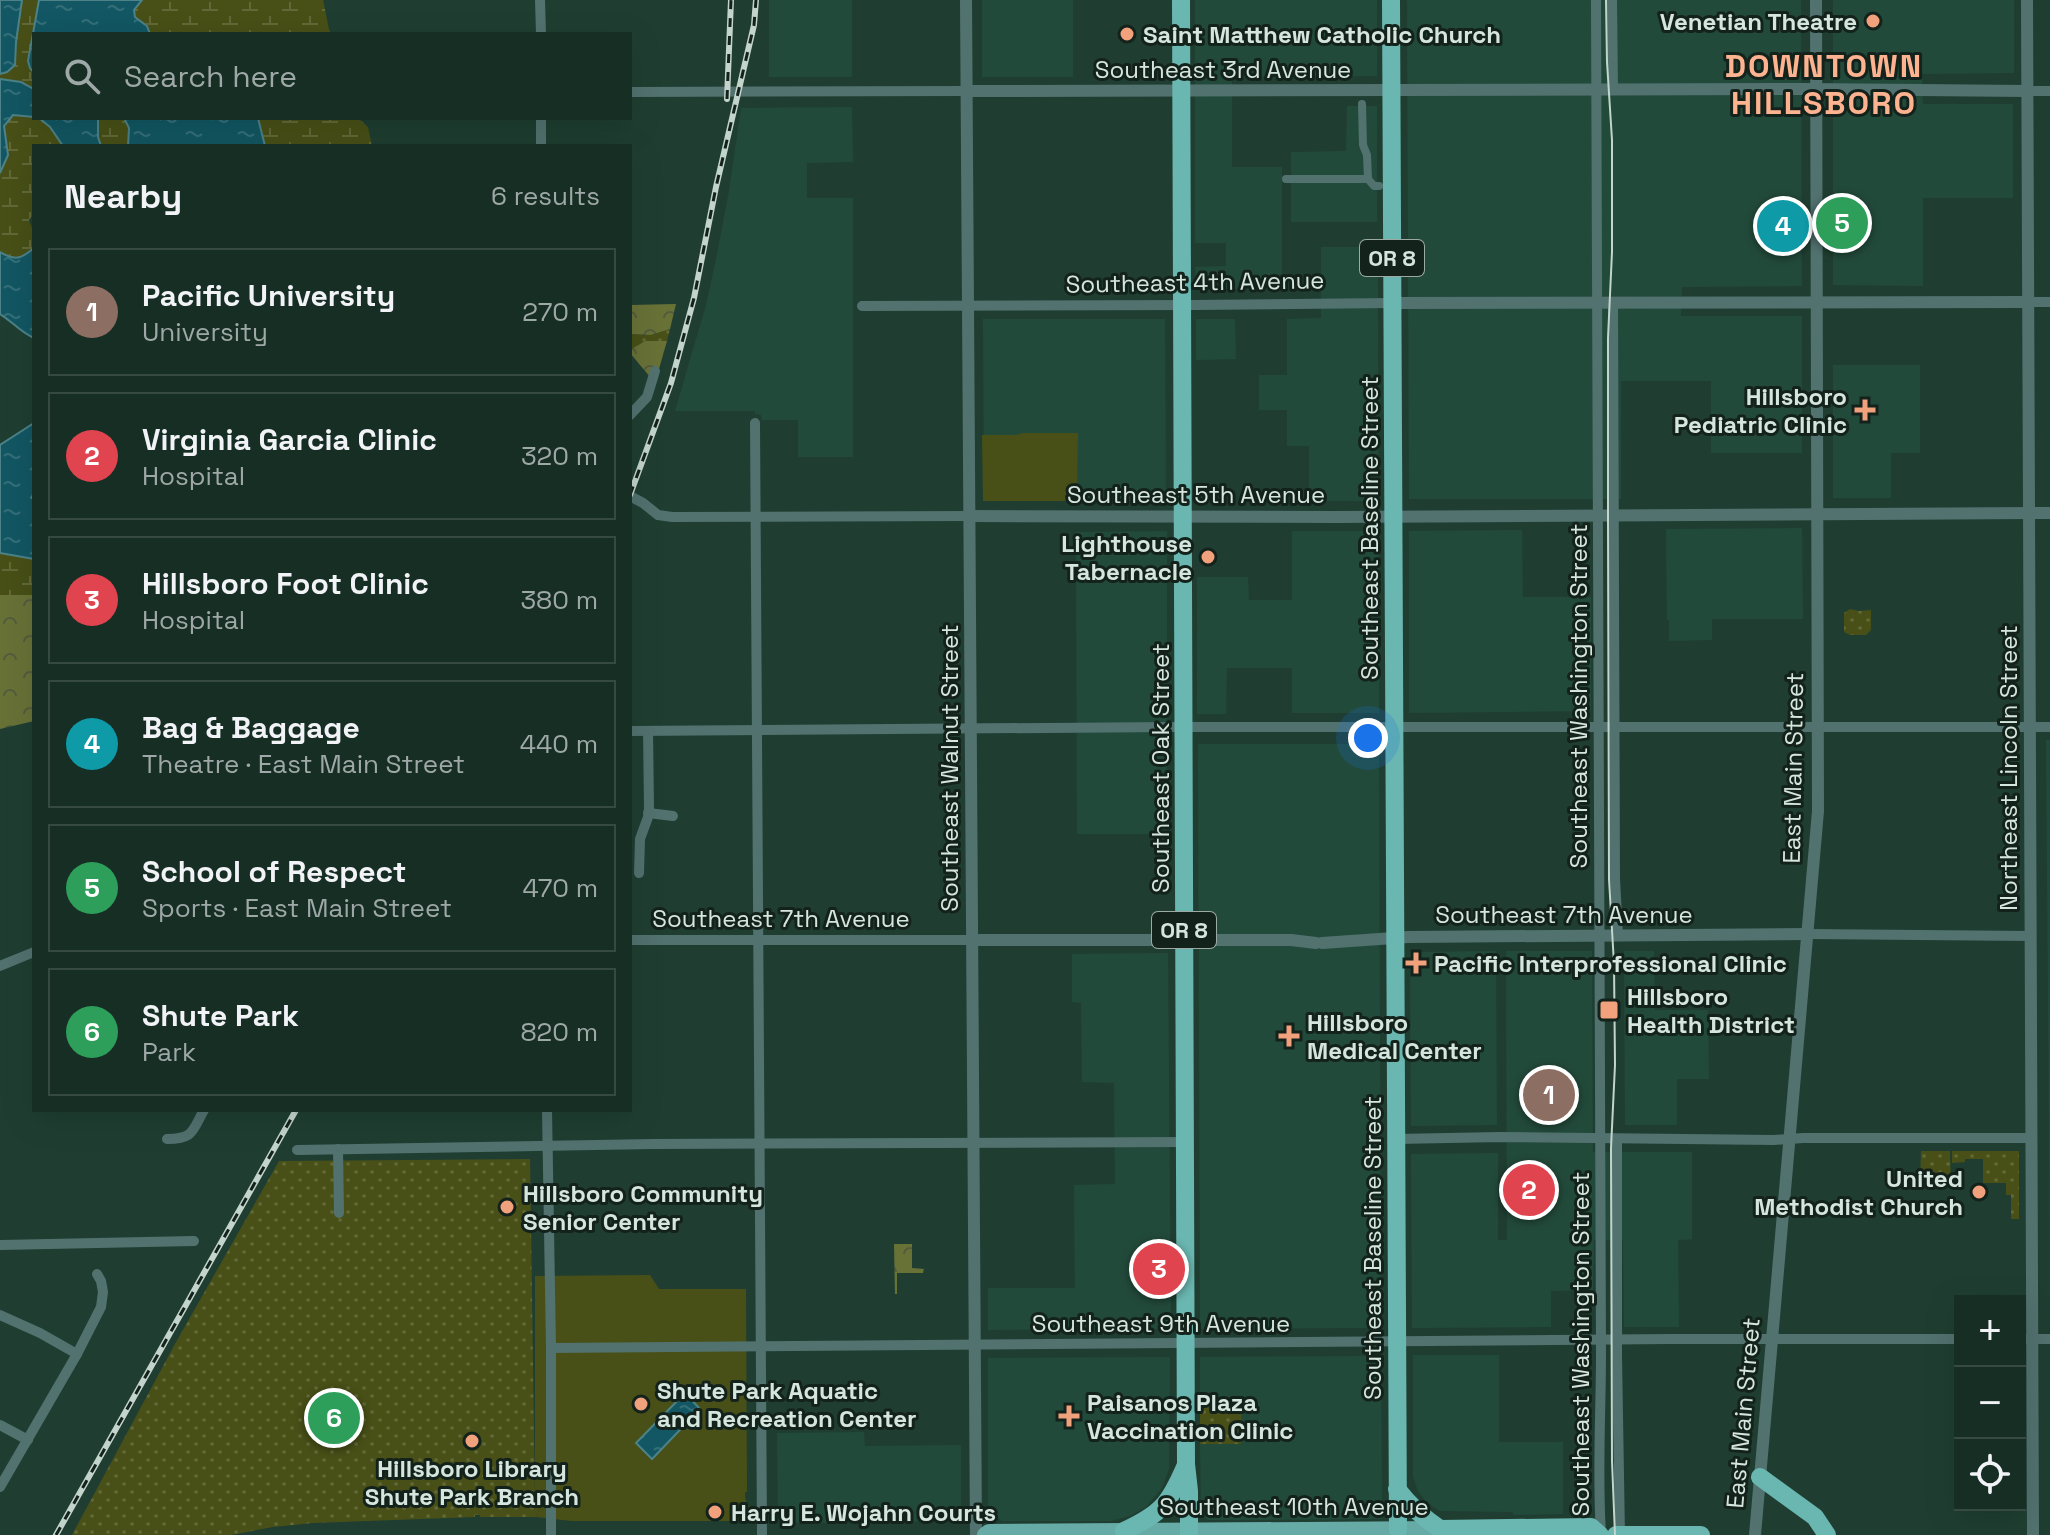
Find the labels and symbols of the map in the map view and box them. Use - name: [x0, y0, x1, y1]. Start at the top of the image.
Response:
- place label: Venetian Theatre: [1660, 6, 1857, 37]
- marker: Venetian Theatre: [1864, 12, 1882, 30]
- place label: Saint Matthew Catholic Church: [1143, 19, 1501, 50]
- marker: Saint Matthew Catholic Church: [1118, 25, 1136, 43]
- district label: DOWNTOWN HILLSBORO: [1725, 46, 1923, 123]
- street label: Southeast 3rd Avenue: [1095, 54, 1351, 85]
- pin: 5: [1816, 193, 1868, 253]
- pin: 4: [1757, 196, 1809, 256]
- road number: OR 8: [1360, 240, 1424, 276]
- street label: Southeast 4th Avenue: [1065, 264, 1325, 300]
- street label: Southeast Baseline Street: [1354, 376, 1385, 680]
- place label: Hillsboro Pediatric Clinic: [1674, 381, 1847, 440]
- marker: Hillsboro Pediatric Clinic: [1854, 399, 1876, 421]
- street label: Southeast 5th Avenue: [1067, 479, 1325, 510]
- street label: Southeast Washington Street: [1563, 524, 1594, 868]
- place label: Lighthouse Tabernacle: [1061, 528, 1192, 587]
- marker: Lighthouse Tabernacle: [1199, 548, 1217, 566]
- street label: Southeast Walnut Street: [934, 624, 965, 912]
- street label: Northeast Lincoln Street: [1993, 625, 2024, 911]
- street label: Southeast Oak Street: [1145, 643, 1176, 893]
- street label: East Main Street: [1776, 672, 1810, 864]
- your location: [1348, 718, 1388, 758]
- street label: Southeast 7th Avenue: [1435, 899, 1693, 930]
- street label: Southeast 7th Avenue: [652, 903, 910, 934]
- road number: OR 8: [1152, 912, 1216, 948]
- place label: Pacific Interprofessional Clinic: [1434, 948, 1787, 979]
- marker: Pacific Interprofessional Clinic: [1405, 952, 1427, 974]
- place label: Hillsboro Health District: [1627, 981, 1795, 1040]
- marker: Hillsboro Health District: [1598, 999, 1620, 1021]
- place label: Hillsboro Medical Center: [1307, 1007, 1482, 1066]
- marker: Hillsboro Medical Center: [1278, 1025, 1300, 1047]
- pin: 1: [1523, 1065, 1575, 1125]
- street label: Southeast Baseline Street: [1357, 1096, 1388, 1400]
- pin: 2: [1503, 1160, 1555, 1220]
- place label: United Methodist Church: [1754, 1163, 1963, 1222]
- street label: Southeast Washington Street: [1565, 1172, 1596, 1516]
- place label: Hillsboro Community Senior Center: [523, 1178, 763, 1237]
- marker: United Methodist Church: [1970, 1183, 1988, 1201]
- marker: Hillsboro Community Senior Center: [498, 1198, 516, 1216]
- pin: 3: [1133, 1239, 1185, 1299]
- street label: Southeast 9th Avenue: [1032, 1308, 1290, 1339]
- street label: East Main Street: [1719, 1316, 1767, 1510]
- place label: Shute Park Aquatic and Recreation Center: [657, 1375, 917, 1434]
- place label: Paisanos Plaza Vaccination Clinic: [1087, 1387, 1293, 1446]
- pin: 6: [308, 1388, 360, 1448]
- marker: Shute Park Aquatic and Recreation Center: [632, 1395, 650, 1413]
- marker: Paisanos Plaza Vaccination Clinic: [1058, 1405, 1080, 1427]
- marker: Hillsboro Library Shute Park Branch: [463, 1432, 481, 1450]
- place label: Hillsboro Library Shute Park Branch: [365, 1453, 579, 1512]
- street label: Southeast 10th Avenue: [1159, 1491, 1429, 1522]
- place label: Harry E. Wojahn Courts: [731, 1497, 996, 1528]
- marker: Harry E. Wojahn Courts: [706, 1503, 724, 1521]

